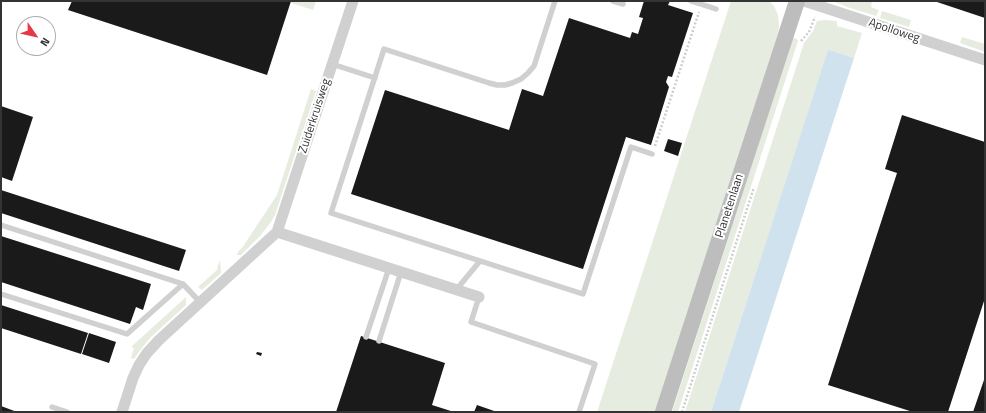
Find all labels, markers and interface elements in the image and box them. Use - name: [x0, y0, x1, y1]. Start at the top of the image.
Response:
- north arrow: [16, 16, 56, 56]
- street label: Apolloweg: [867, 16, 921, 46]
- text: N: [36, 35, 54, 50]
- street label: Zuiderkruisweg: [296, 77, 334, 155]
- street label: Planetenlaan: [713, 172, 747, 240]

